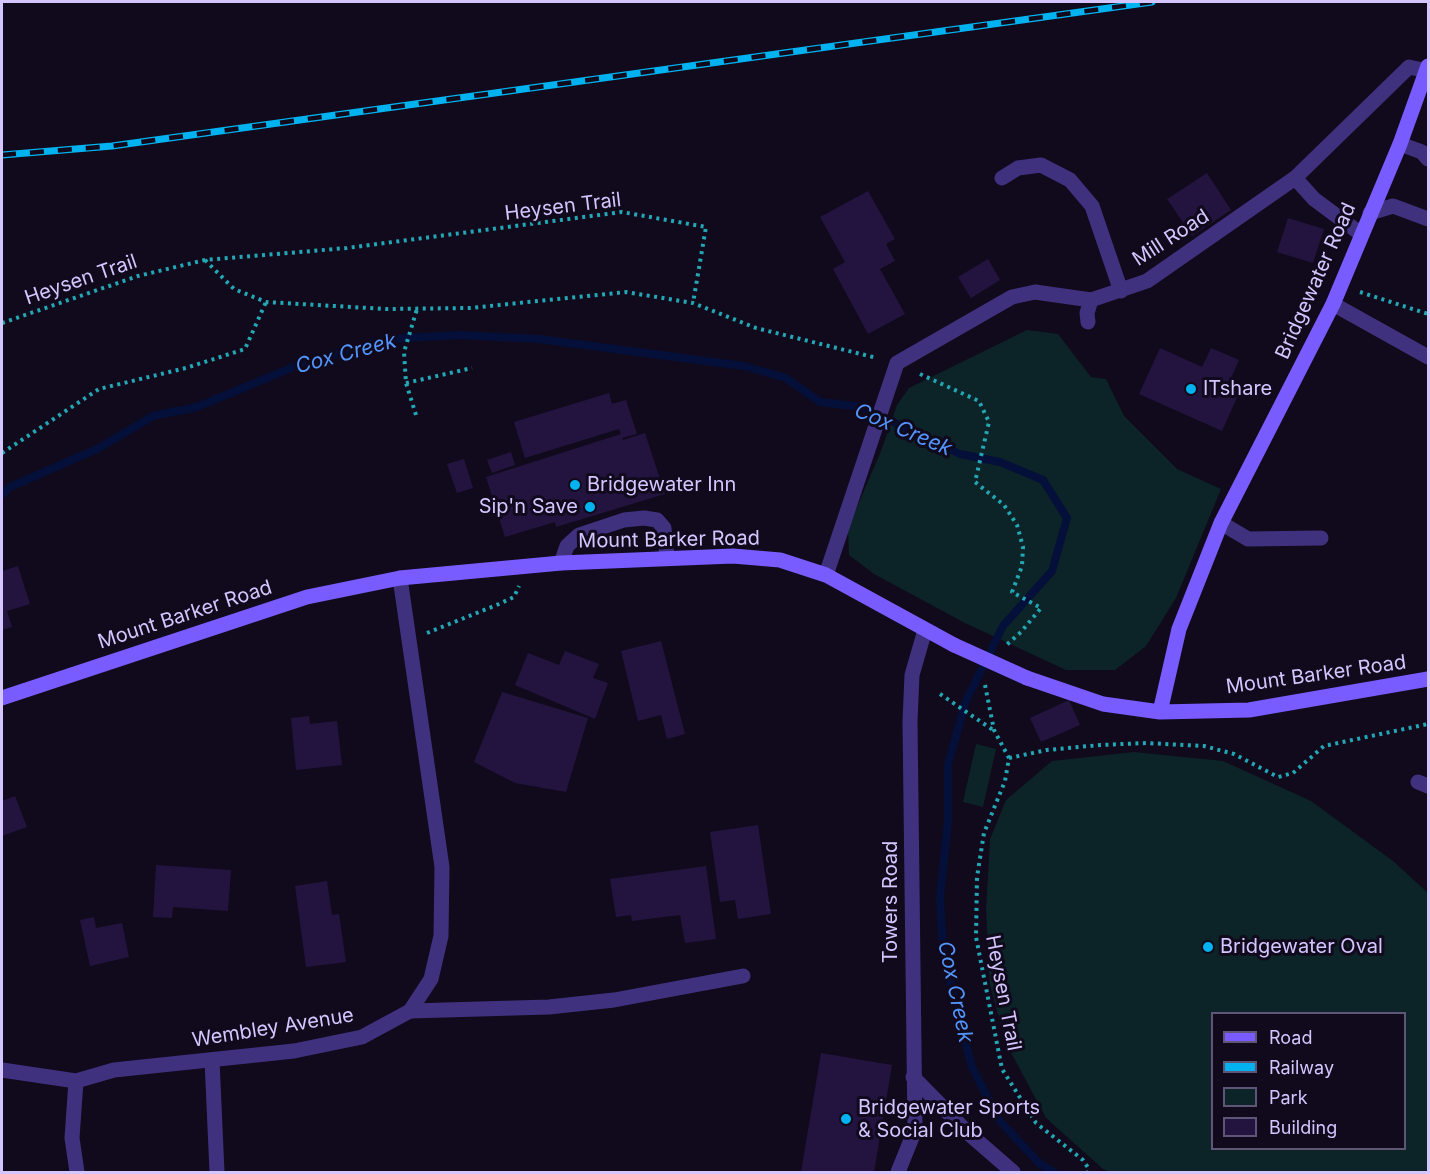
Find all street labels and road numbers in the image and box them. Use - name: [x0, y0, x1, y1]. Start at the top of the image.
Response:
- street label: Heysen Trail: [503, 188, 623, 226]
- street label: Bridgewater Road: [1271, 199, 1361, 363]
- street label: Mill Road: [1128, 204, 1214, 272]
- street label: Heysen Trail: [22, 250, 140, 310]
- street label: Mount Barker Road: [578, 526, 760, 554]
- street label: Mount Barker Road: [95, 576, 275, 654]
- street label: Mount Barker Road: [1224, 650, 1408, 700]
- street label: Towers Road: [879, 841, 903, 963]
- street label: Heysen Trail: [980, 933, 1026, 1053]
- street label: Wembley Avenue: [190, 1003, 356, 1053]

